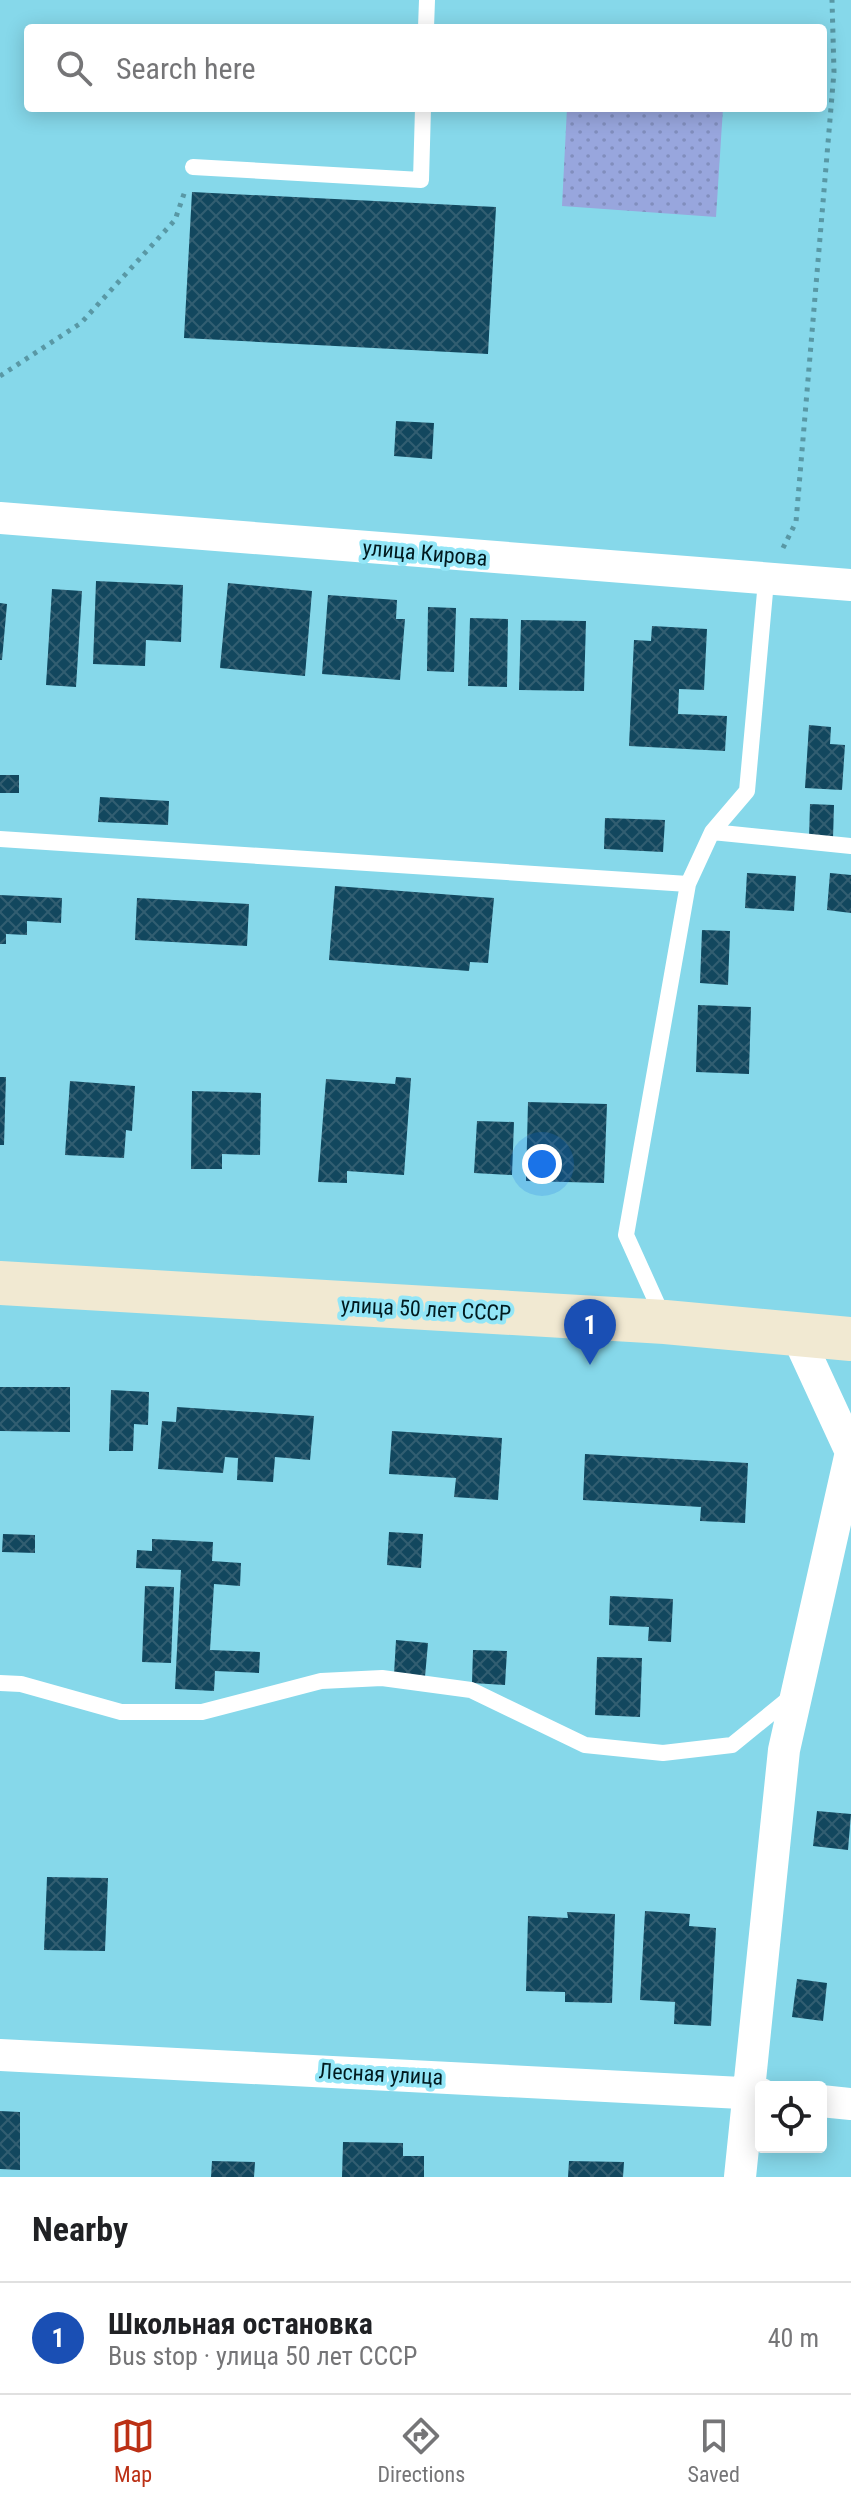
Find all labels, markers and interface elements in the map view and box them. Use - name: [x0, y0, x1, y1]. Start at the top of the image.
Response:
- search box: [24, 24, 827, 112]
- icon: search: [52, 46, 96, 90]
- text: Search here: [116, 51, 256, 86]
- street label: улица Кирова: [362, 535, 488, 571]
- your location: [522, 1144, 562, 1184]
- street label: улица 50 лет СССР: [340, 1292, 512, 1326]
- pin: 1: [564, 1299, 616, 1365]
- street label: Лесная улица: [318, 2058, 444, 2090]
- map controls: [755, 2081, 827, 2153]
- button: locate: [755, 2081, 827, 2153]
- text: Nearby: [32, 2209, 128, 2249]
- text: Школьная остановка: [108, 2306, 373, 2341]
- text: 1: [51, 2323, 65, 2353]
- text: 40 m: [768, 2323, 819, 2353]
- text: Bus stop · улица 50 лет СССР: [108, 2341, 418, 2371]
- tab: Map: [111, 2414, 155, 2487]
- tab: Directions: [377, 2414, 465, 2487]
- tab: Saved: [688, 2414, 740, 2487]

